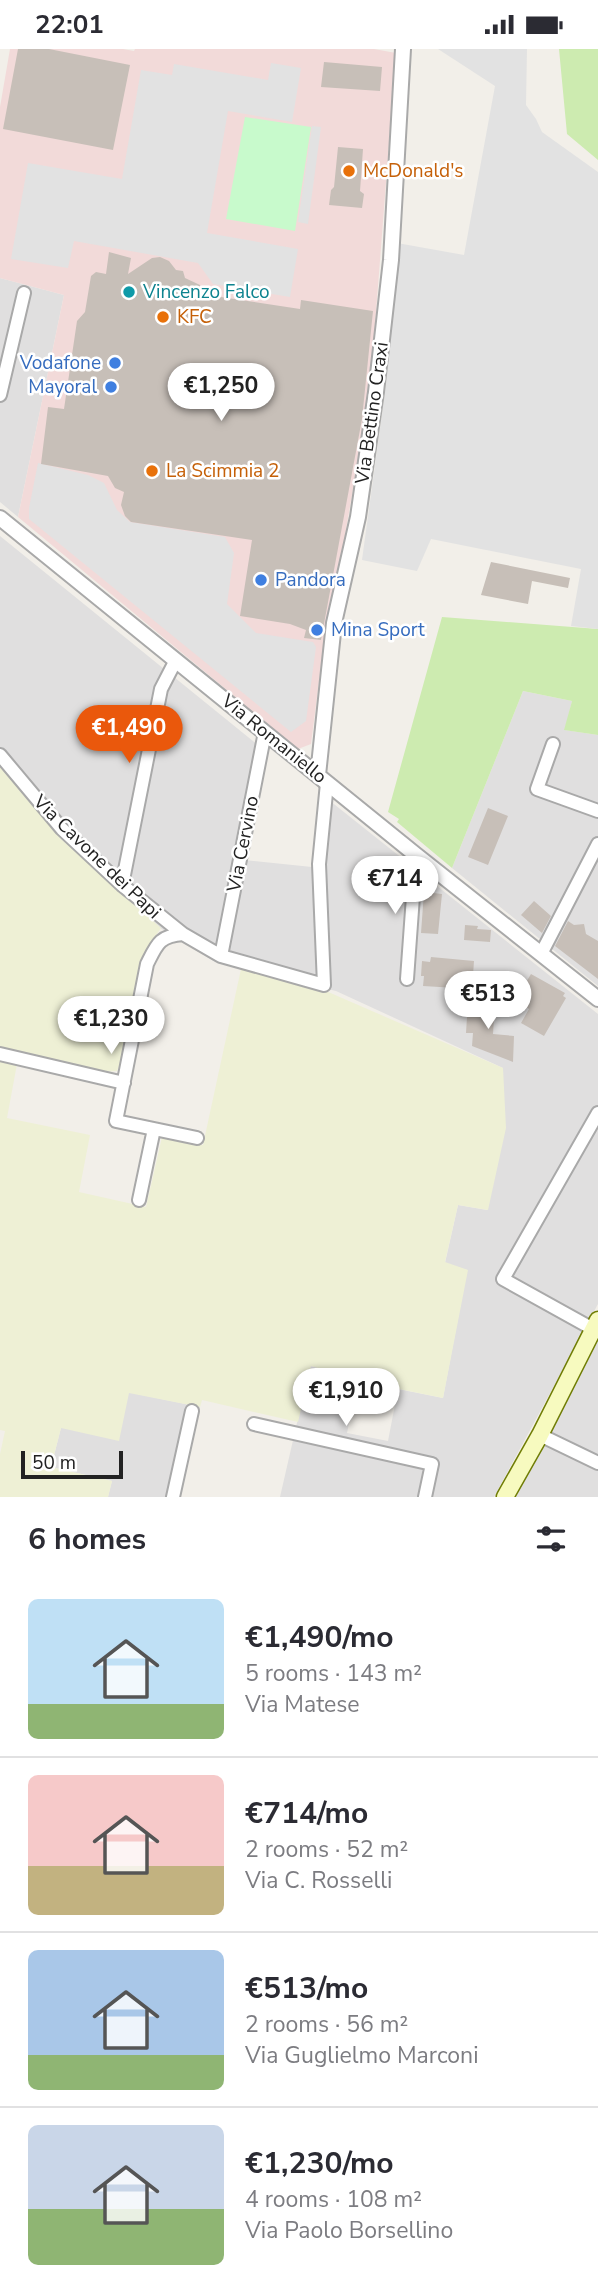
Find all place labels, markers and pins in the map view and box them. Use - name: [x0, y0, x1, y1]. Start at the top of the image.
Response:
- place label: McDonald's: [363, 158, 464, 184]
- marker: McDonald's: [341, 163, 357, 179]
- place label: Vincenzo Falco: [142, 279, 270, 305]
- marker: Vincenzo Falco: [121, 284, 137, 300]
- place label: KFC: [177, 304, 212, 330]
- marker: KFC: [155, 309, 171, 325]
- place label: Vodafone: [19, 350, 101, 376]
- marker: Vodafone: [107, 355, 123, 371]
- pin: €1,250: [164, 363, 278, 423]
- place label: Mayoral: [28, 374, 97, 400]
- marker: Mayoral: [103, 379, 119, 395]
- place label: La Scimmia 2: [166, 458, 279, 484]
- marker: La Scimmia 2: [144, 463, 160, 479]
- place label: Pandora: [275, 567, 346, 593]
- marker: Pandora: [253, 572, 269, 588]
- place label: Mina Sport: [331, 617, 425, 643]
- marker: Mina Sport: [309, 622, 325, 638]
- pin: €1,490: [72, 705, 186, 765]
- pin: €714: [354, 857, 436, 916]
- pin: €513: [447, 971, 529, 1031]
- pin: €1,230: [54, 997, 168, 1056]
- pin: €1,910: [289, 1369, 403, 1428]

